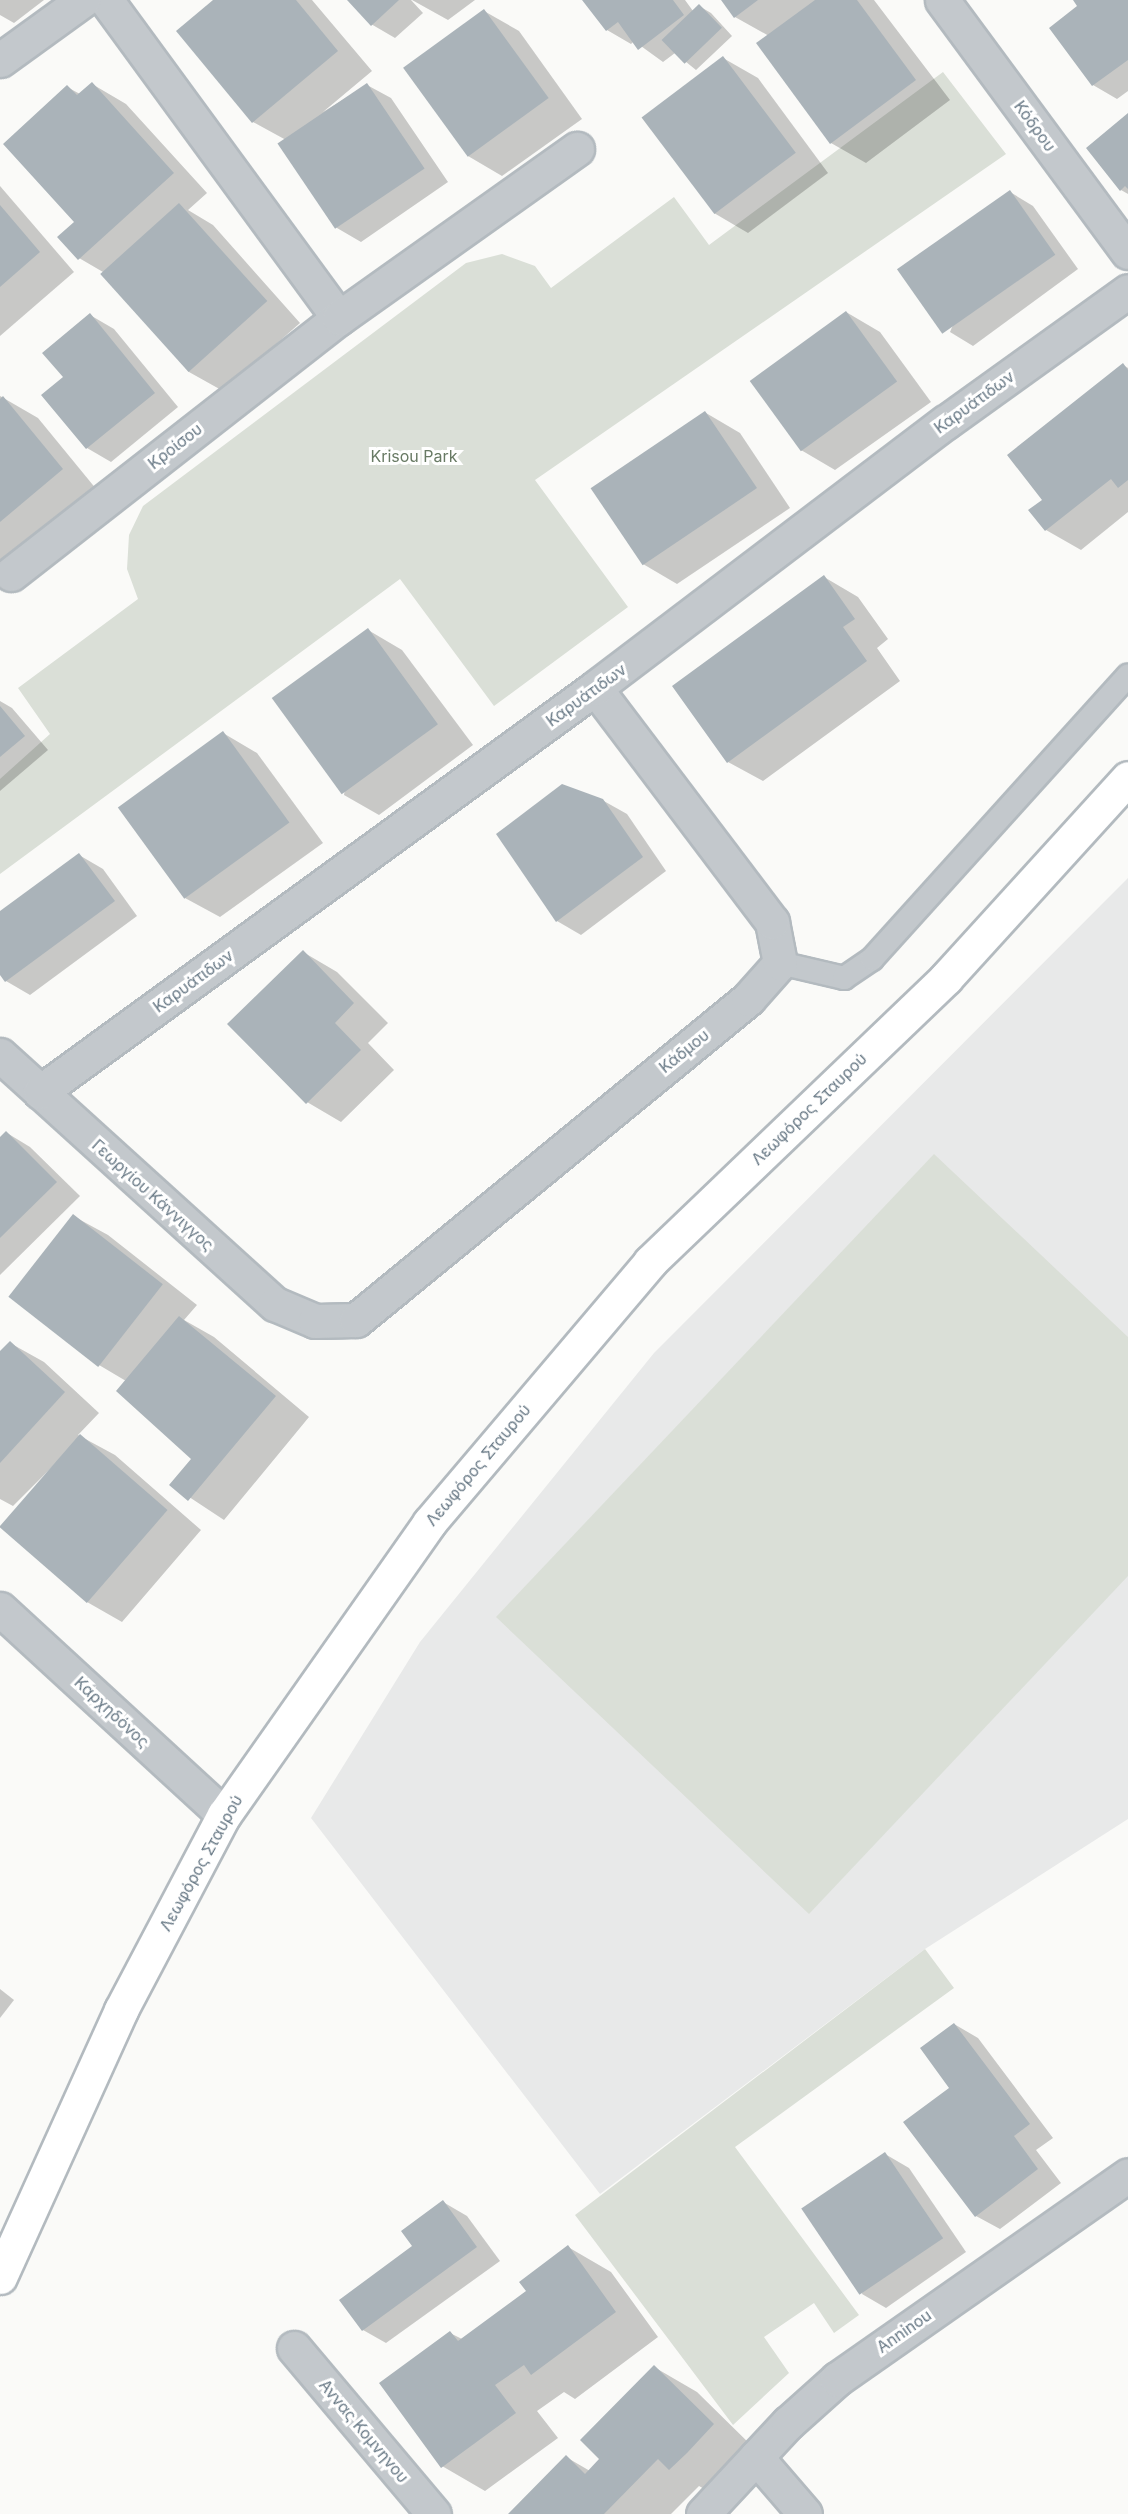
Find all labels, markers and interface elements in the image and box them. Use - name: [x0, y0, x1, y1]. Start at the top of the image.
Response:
- street label: Κόδρου: [1010, 97, 1060, 155]
- street label: Καρυάτιδων: [930, 367, 1018, 437]
- street label: Κροίσου: [144, 419, 206, 473]
- park label: Krisou Park: [370, 446, 458, 466]
- street label: Καρυάτιδων: [542, 660, 630, 730]
- street label: Καρυάτιδων: [149, 946, 237, 1016]
- street label: Κάδμου: [655, 1025, 713, 1077]
- street label: Λεωφόρος Σταυρού: [747, 1049, 871, 1169]
- street label: Γεωργίου Κάννιγγος: [88, 1135, 218, 1255]
- street label: Λεωφόρος Σταυρού: [422, 1400, 534, 1530]
- street label: Καρχηδόνος: [71, 1673, 153, 1751]
- street label: Λεωφόρος Σταυρού: [156, 1792, 246, 1934]
- street label: Anninou: [873, 2305, 935, 2357]
- street label: Αννας Κομνηνου: [315, 2376, 413, 2486]

